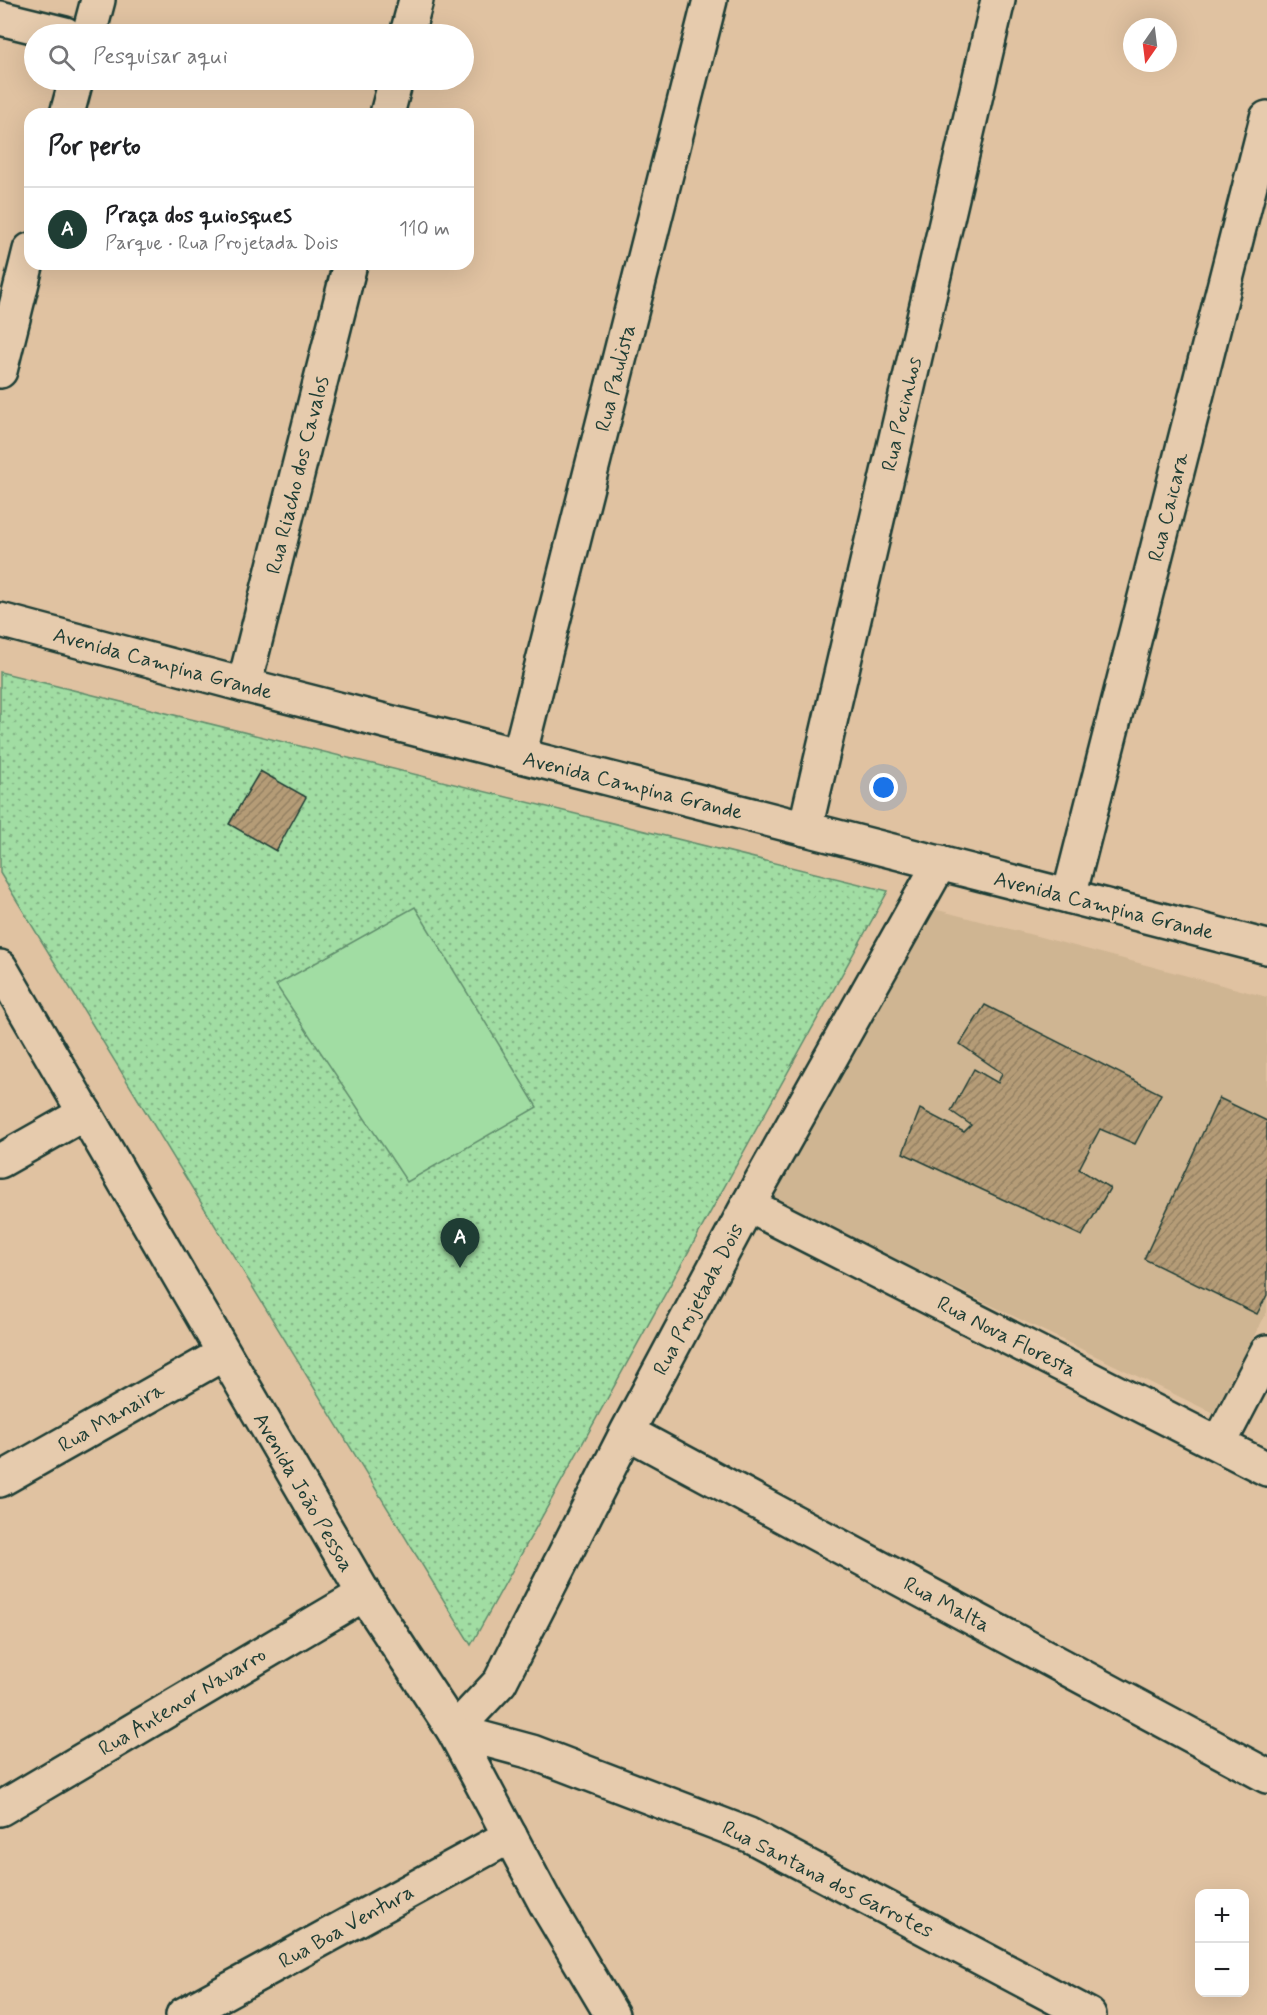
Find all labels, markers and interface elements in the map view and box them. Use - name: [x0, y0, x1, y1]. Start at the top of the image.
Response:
- north arrow: [1123, 18, 1177, 72]
- search box: [24, 24, 474, 90]
- icon: search: [45, 41, 78, 74]
- text: Pesquisar aqui: [93, 43, 228, 71]
- text: Por perto: [48, 130, 141, 164]
- text: Praça dos quiosques: [105, 202, 292, 230]
- text: A: [61, 216, 74, 243]
- text: 110 m: [399, 216, 450, 243]
- text: Parque · Rua Projetada Dois: [105, 230, 339, 257]
- street label: Rua Paulista: [589, 322, 643, 435]
- street label: Rua Pocinhos: [875, 354, 929, 474]
- street label: Rua Riacho dos Cavalos: [260, 373, 336, 577]
- street label: Rua Caicara: [1142, 449, 1196, 565]
- street label: Avenida Campina Grande: [50, 621, 276, 707]
- street label: Avenida Campina Grande: [520, 745, 746, 827]
- your location: [869, 773, 898, 802]
- street label: Avenida Campina Grande: [991, 865, 1217, 947]
- pin: A: [440, 1218, 480, 1268]
- street label: Rua Projetada Dois: [647, 1218, 751, 1380]
- street label: Rua Nova Floresta: [932, 1290, 1081, 1384]
- street label: Rua Manaira: [53, 1376, 170, 1460]
- street label: Avenida João Pessoa: [246, 1408, 360, 1577]
- street label: Rua Malta: [898, 1570, 995, 1639]
- street label: Rua Antenor Navarro: [94, 1641, 272, 1763]
- street label: Rua Santana dos Garrotes: [717, 1814, 938, 1945]
- street label: Rua Boa Ventura: [274, 1878, 419, 1976]
- map controls: [1195, 1889, 1249, 1997]
- button: +: [1195, 1889, 1249, 1943]
- button: −: [1195, 1943, 1249, 1997]

